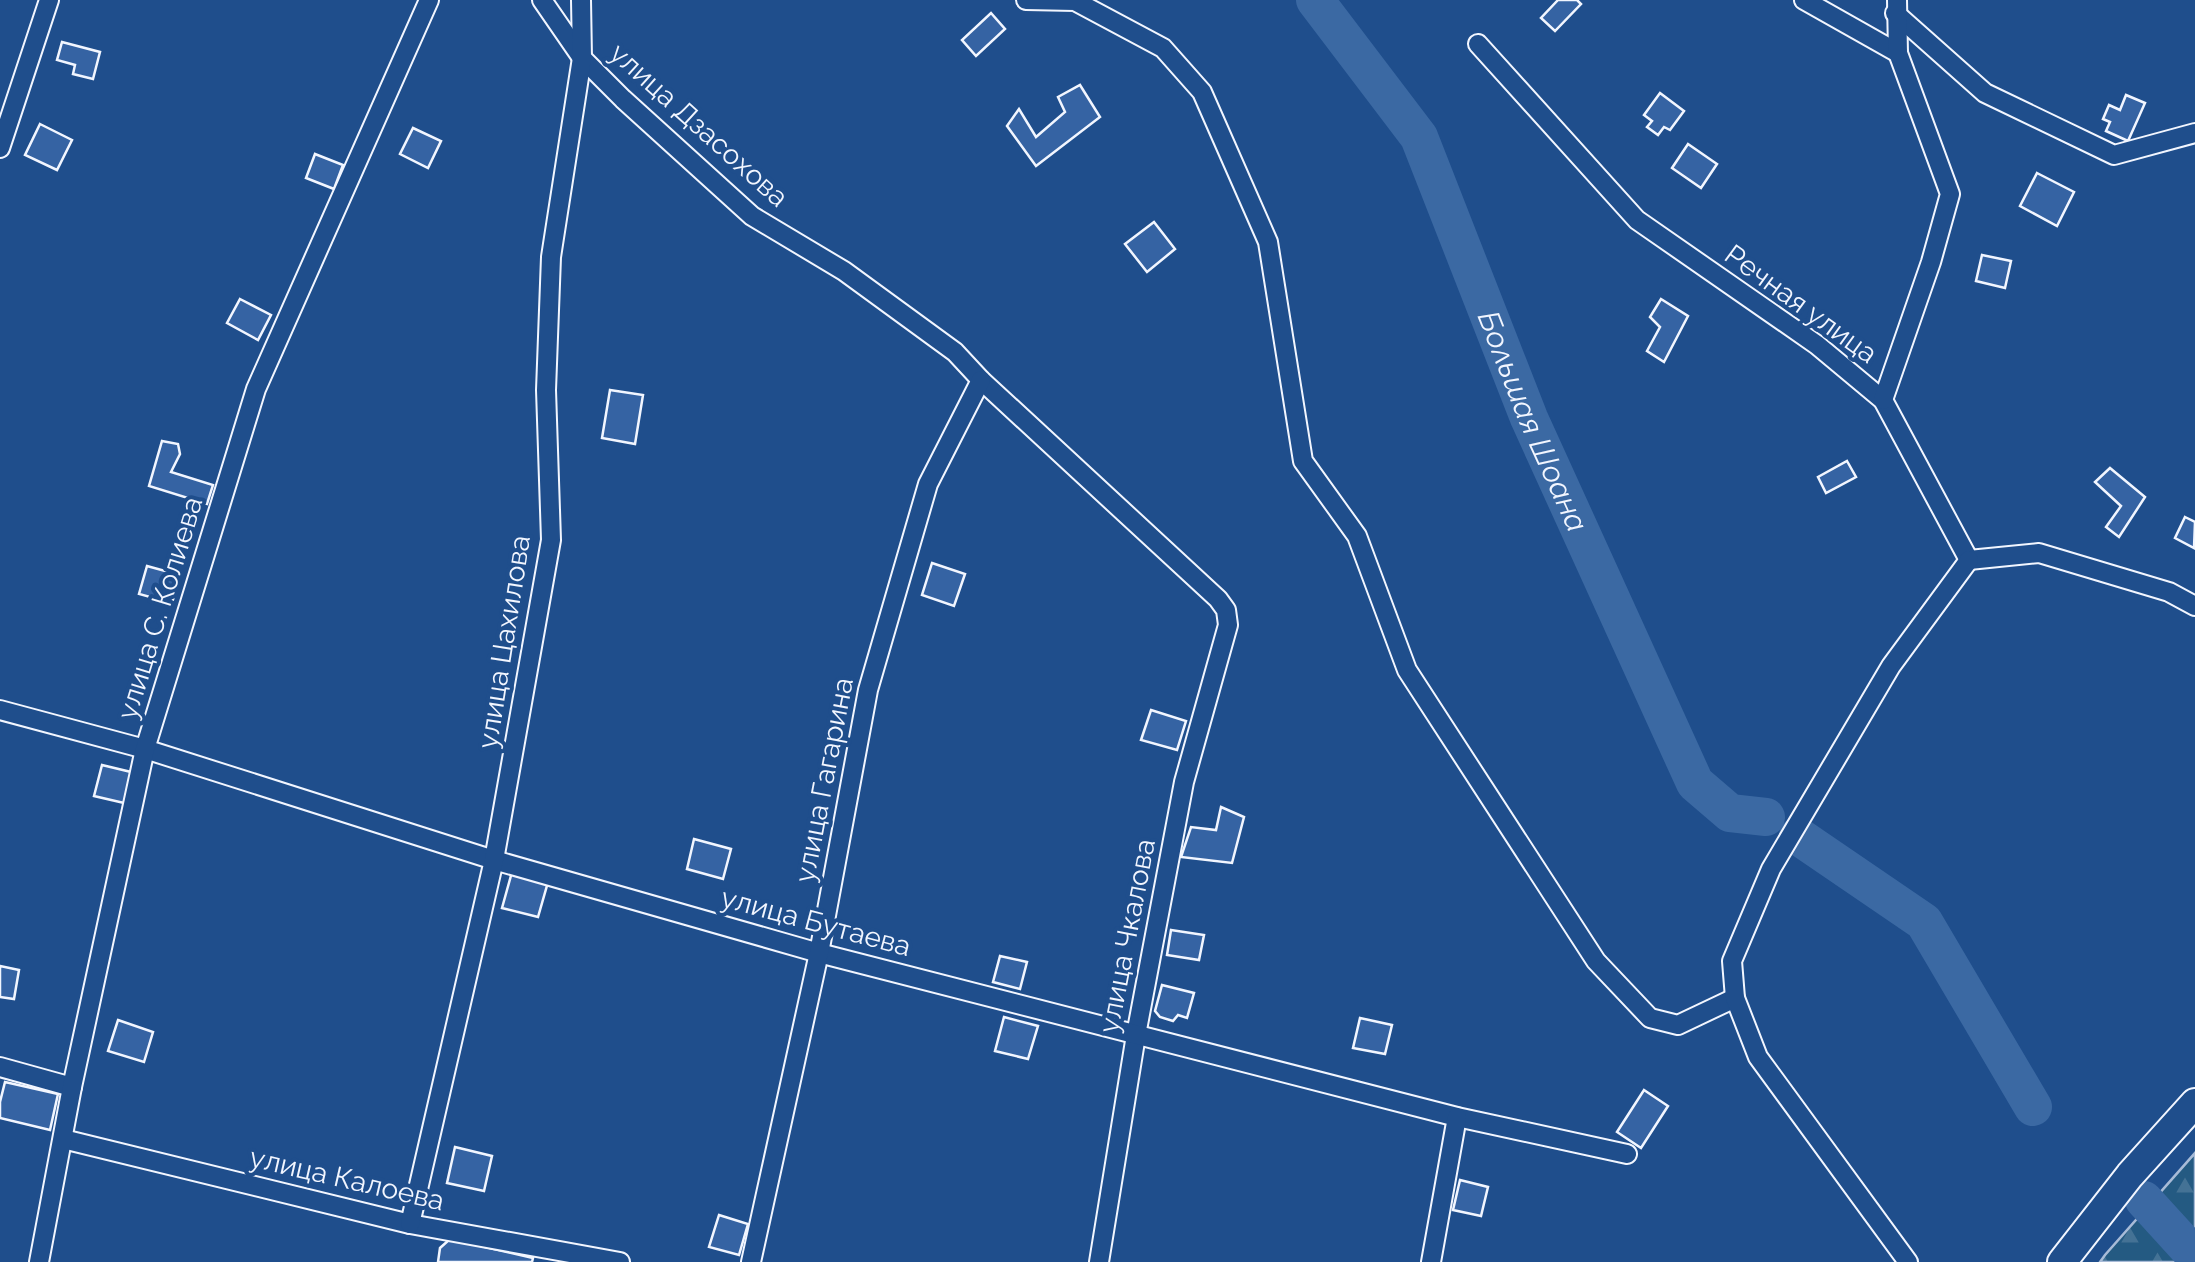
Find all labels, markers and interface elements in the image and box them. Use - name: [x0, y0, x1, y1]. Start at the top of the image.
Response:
- street label: улица Дзасохова: [603, 36, 795, 214]
- street label: Речная улица: [1718, 238, 1884, 370]
- water label: Большая Шоана: [1471, 305, 1596, 537]
- street label: улица С. Колиева: [110, 493, 210, 723]
- street label: улица Цахилова: [471, 533, 537, 751]
- street label: улица Гагарина: [788, 675, 860, 885]
- street label: улица Чкалова: [1092, 836, 1162, 1036]
- street label: улица Бутаева: [718, 881, 914, 963]
- street label: улица Калоева: [247, 1141, 447, 1217]

